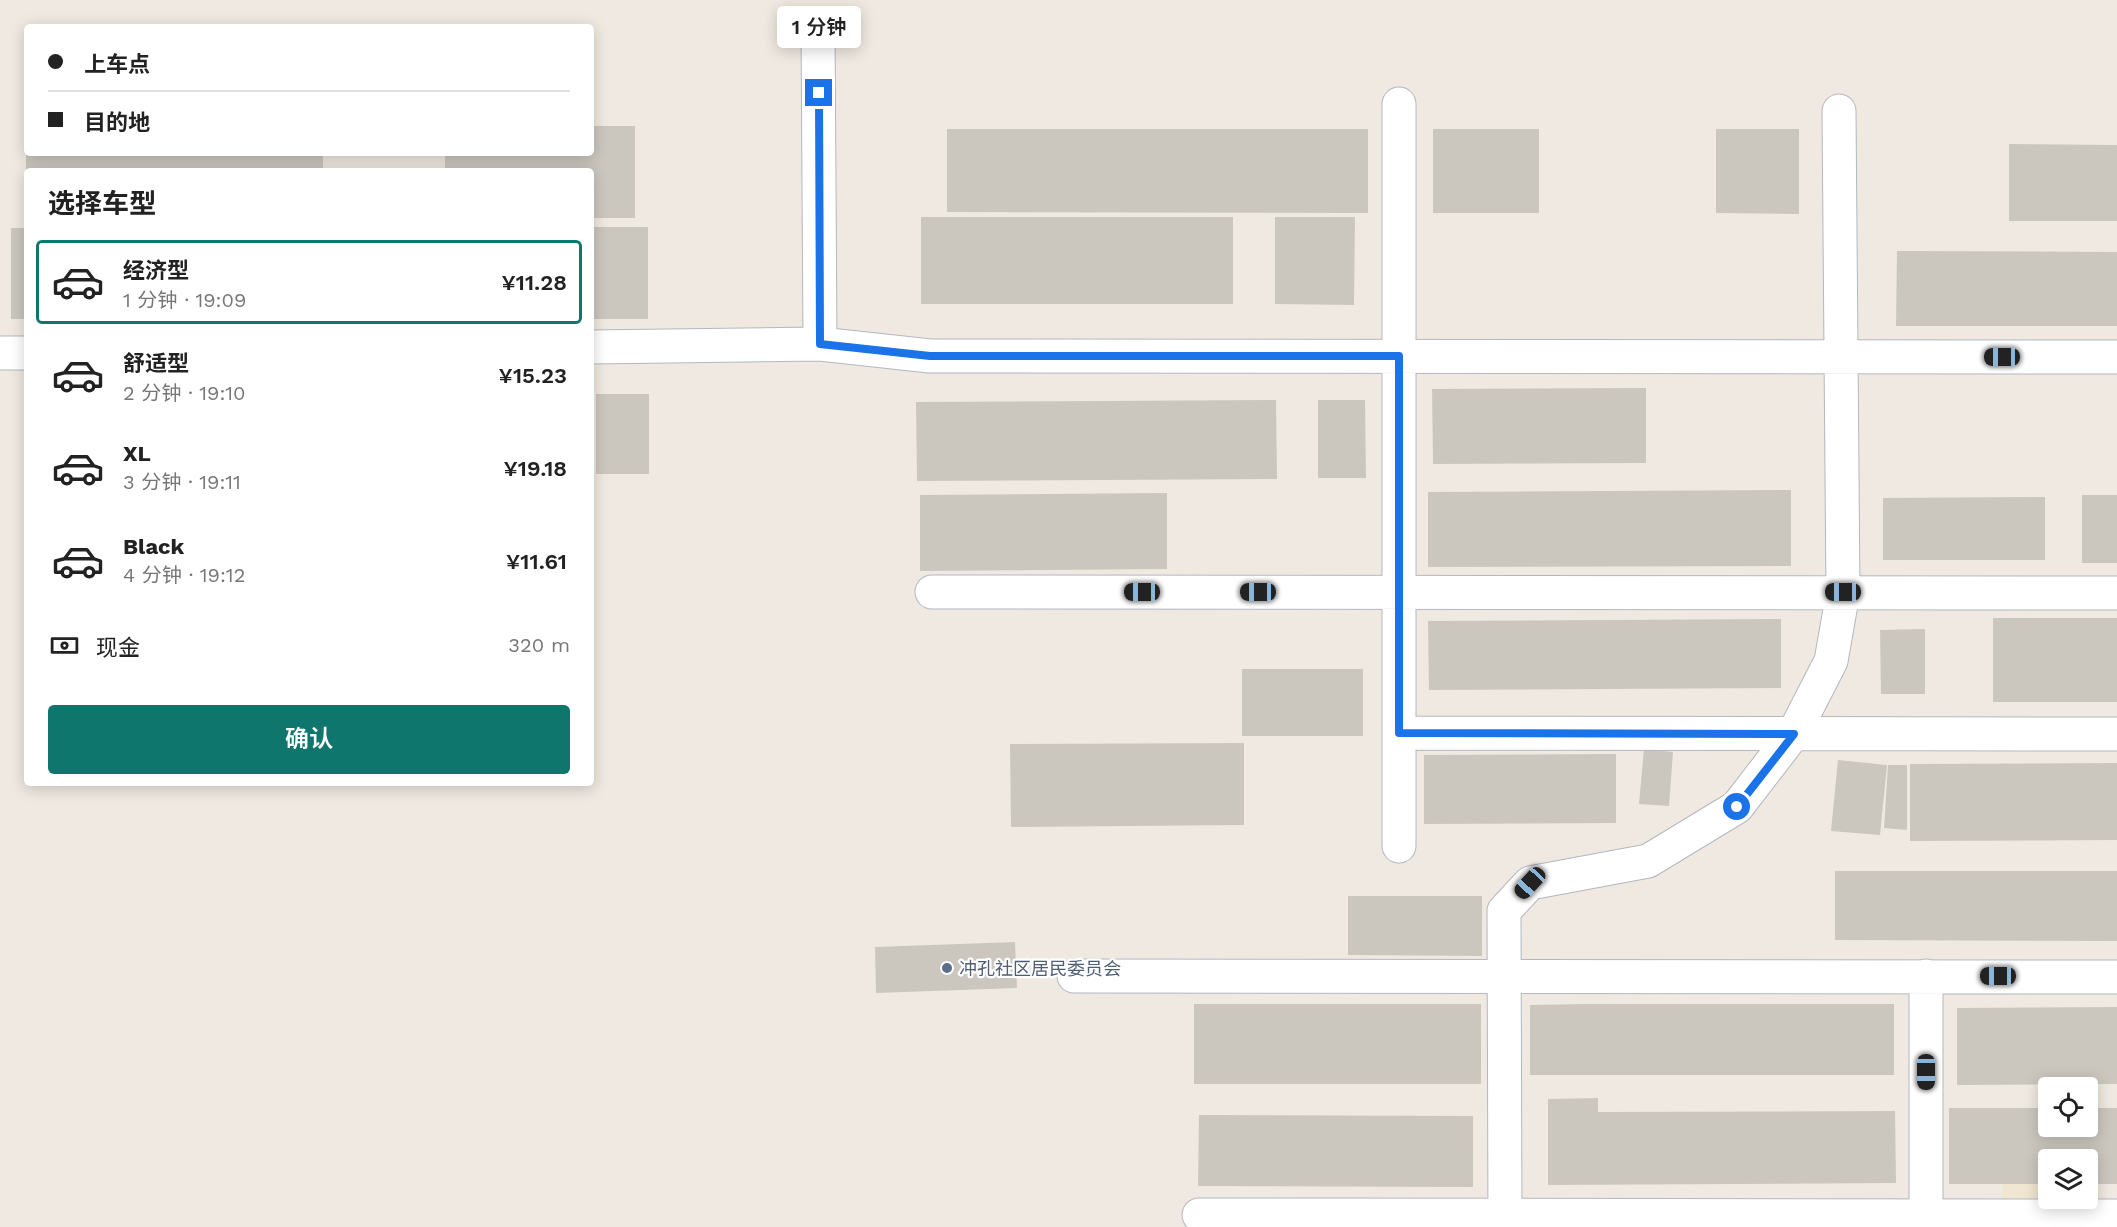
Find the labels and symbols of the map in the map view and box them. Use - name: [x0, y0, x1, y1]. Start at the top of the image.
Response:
- callout: 1 分钟: [777, 6, 861, 48]
- route end: [805, 79, 832, 106]
- car: [1984, 348, 2020, 366]
- car: [1124, 583, 1160, 601]
- car: [1240, 583, 1276, 601]
- car: [1825, 583, 1861, 601]
- route start: [1723, 793, 1750, 820]
- car: [1511, 864, 1549, 902]
- place label: 冲孔社区居民委员会: [959, 958, 1121, 979]
- marker: 冲孔社区居民委员会: [940, 961, 954, 975]
- car: [1980, 967, 2016, 985]
- car: [1917, 1054, 1935, 1090]

